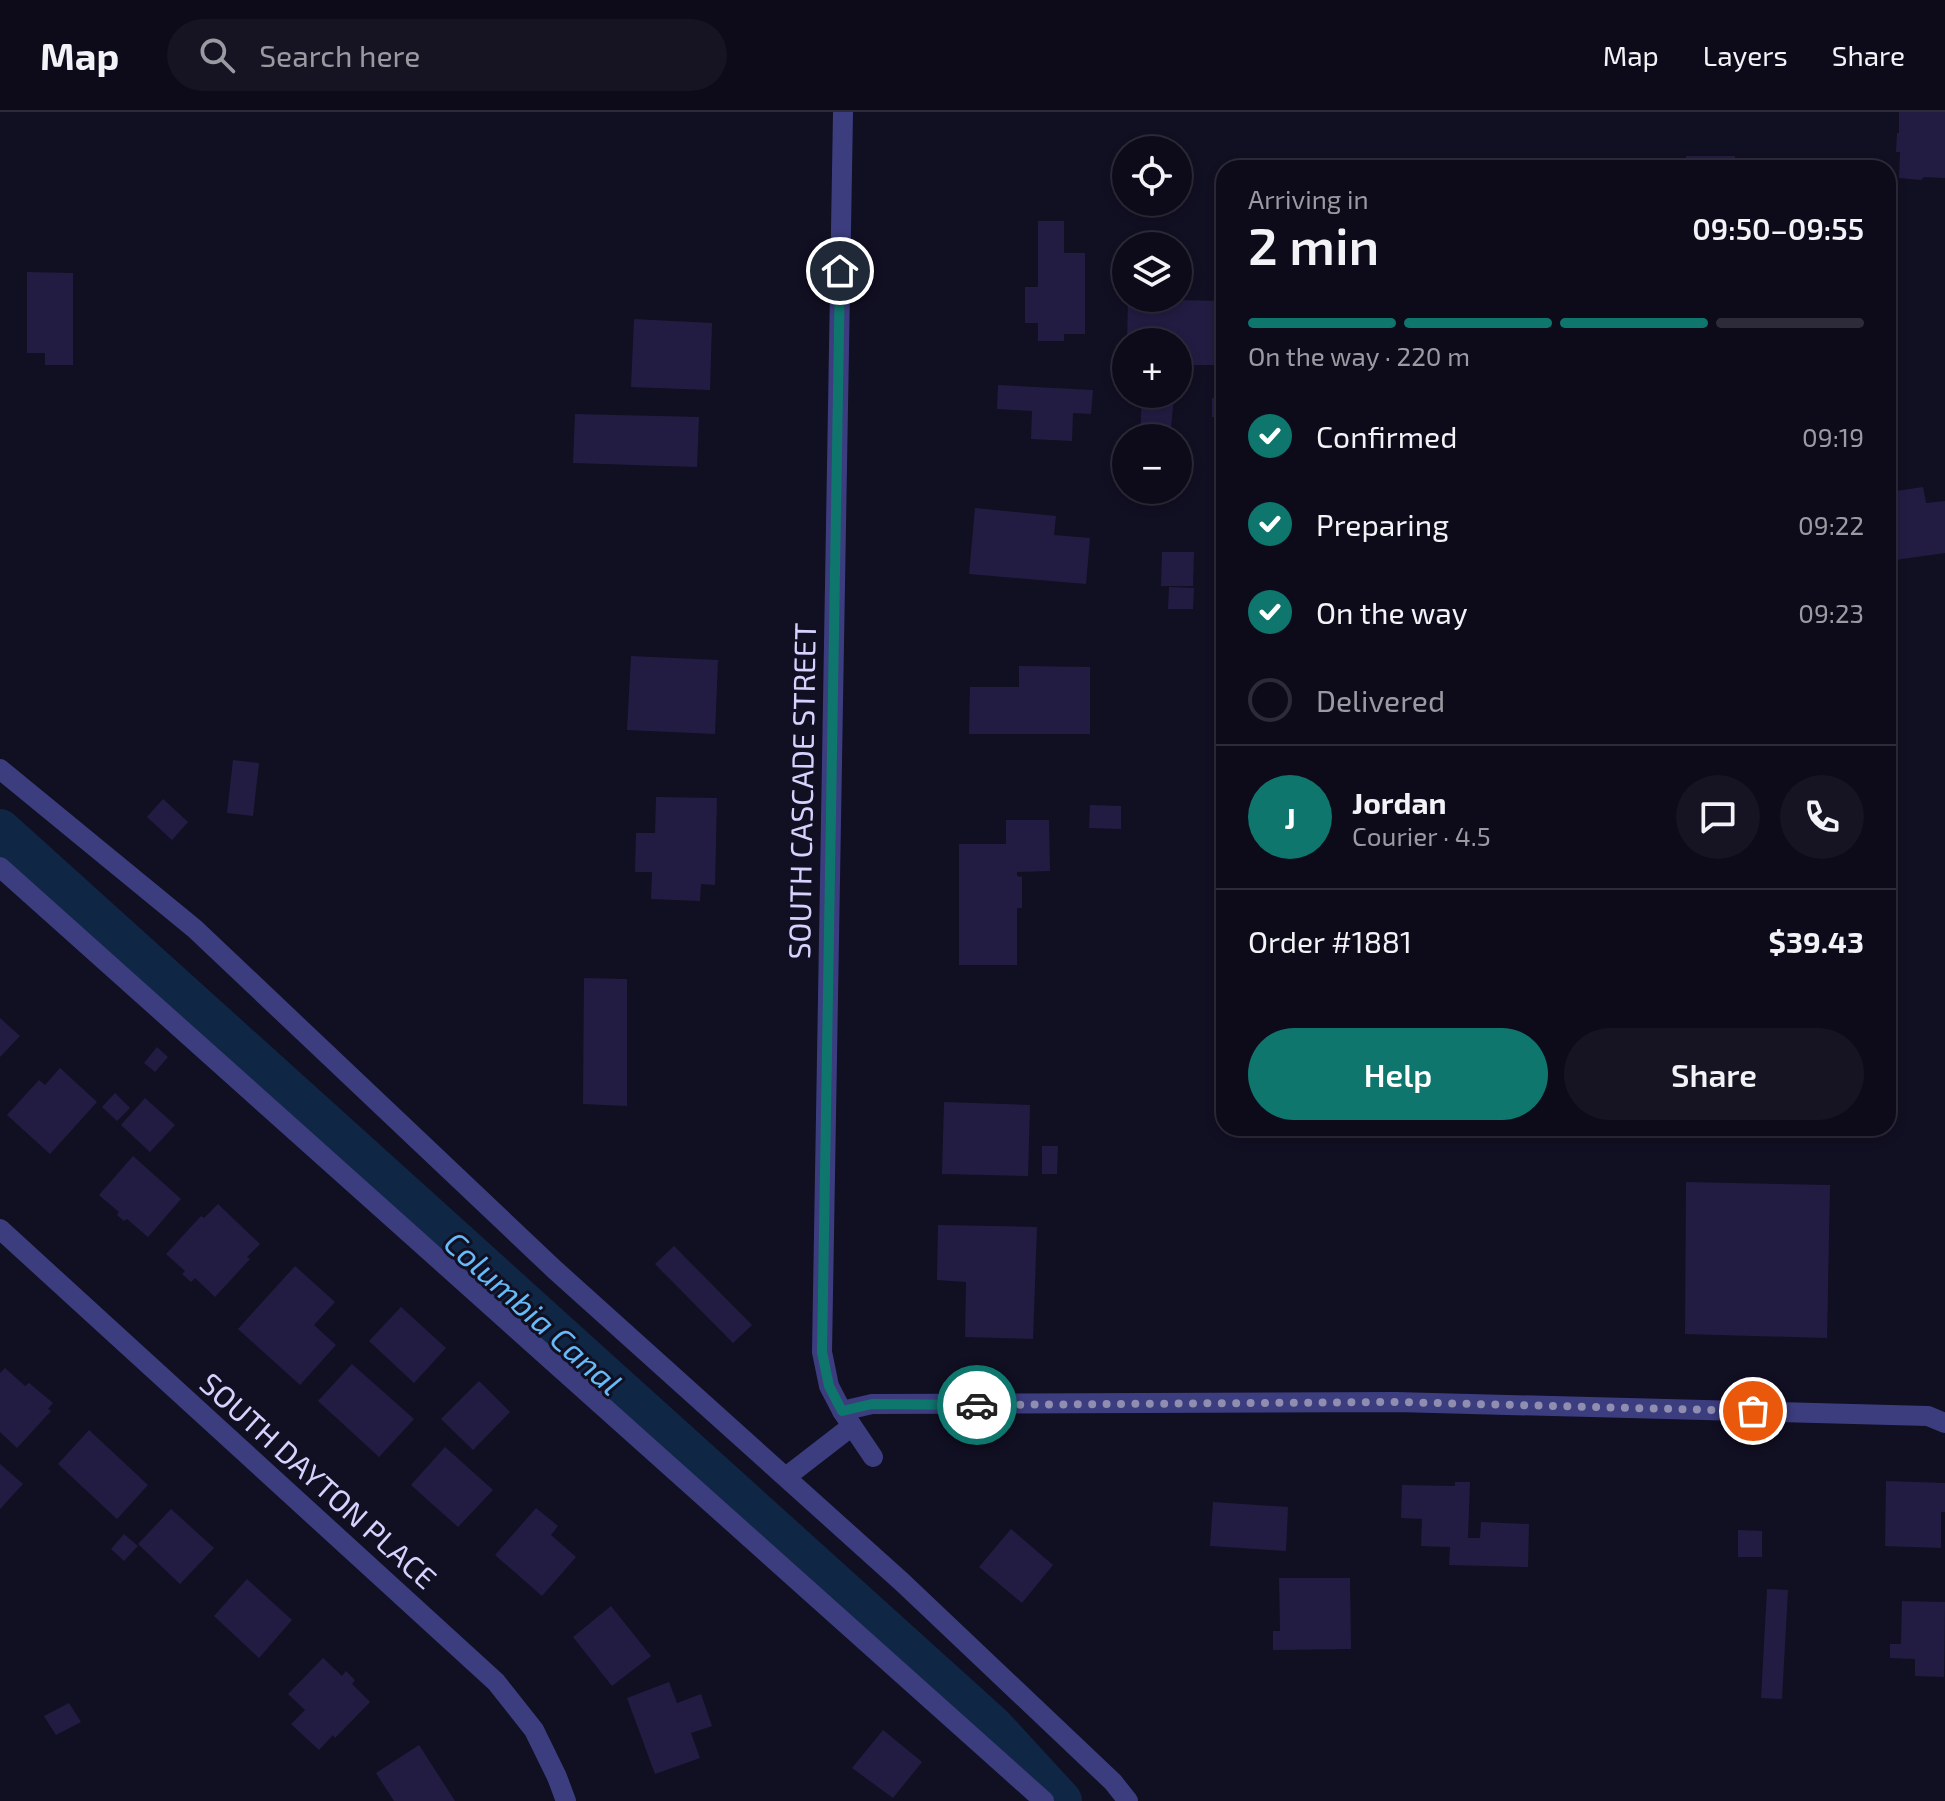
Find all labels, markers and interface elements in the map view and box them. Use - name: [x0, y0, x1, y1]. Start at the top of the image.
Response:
- search box: [167, 19, 727, 91]
- text: Map: [40, 32, 119, 78]
- icon: search: [195, 33, 239, 77]
- text: Search here: [259, 37, 420, 73]
- text: Map: [1603, 38, 1659, 72]
- text: Layers: [1703, 38, 1788, 72]
- text: Share: [1832, 38, 1905, 72]
- map controls: [1112, 136, 1192, 504]
- button: locate: [1112, 136, 1192, 216]
- text: Arriving in: [1248, 183, 1369, 214]
- text: 09:50–09:55: [1692, 210, 1864, 246]
- text: 2 min: [1248, 213, 1379, 275]
- button: layers: [1112, 232, 1192, 312]
- pin: [806, 237, 874, 305]
- icon: home: [818, 249, 862, 293]
- button: +: [1112, 328, 1192, 408]
- text: On the way · 220 m: [1248, 340, 1470, 371]
- icon: check: [1248, 414, 1292, 458]
- text: Confirmed: [1316, 418, 1457, 454]
- text: 09:19: [1802, 421, 1864, 452]
- button: −: [1112, 424, 1192, 504]
- icon: check: [1248, 502, 1292, 546]
- text: Preparing: [1316, 506, 1449, 542]
- text: 09:22: [1798, 509, 1864, 540]
- icon: check: [1248, 590, 1292, 634]
- text: On the way: [1316, 594, 1468, 630]
- text: 09:23: [1798, 597, 1864, 628]
- street label: SOUTH CASCADE STREET: [780, 622, 822, 960]
- text: Delivered: [1316, 682, 1445, 718]
- button: chat: [1676, 775, 1760, 859]
- button: phone: [1780, 775, 1864, 859]
- text: Jordan: [1352, 784, 1447, 820]
- text: J: [1284, 799, 1296, 835]
- text: Courier · 4.5: [1352, 820, 1491, 851]
- text: Order #1881: [1248, 923, 1412, 959]
- text: $39.43: [1769, 923, 1864, 959]
- button: Help: [1248, 1028, 1548, 1120]
- button: Share: [1564, 1028, 1864, 1120]
- water label: Columbia Canal: [437, 1222, 631, 1402]
- street label: SOUTH DAYTON PLACE: [193, 1364, 445, 1596]
- courier: [937, 1365, 1017, 1445]
- pin: [1719, 1377, 1787, 1445]
- icon: car: [955, 1383, 999, 1427]
- icon: bag: [1731, 1389, 1775, 1433]

